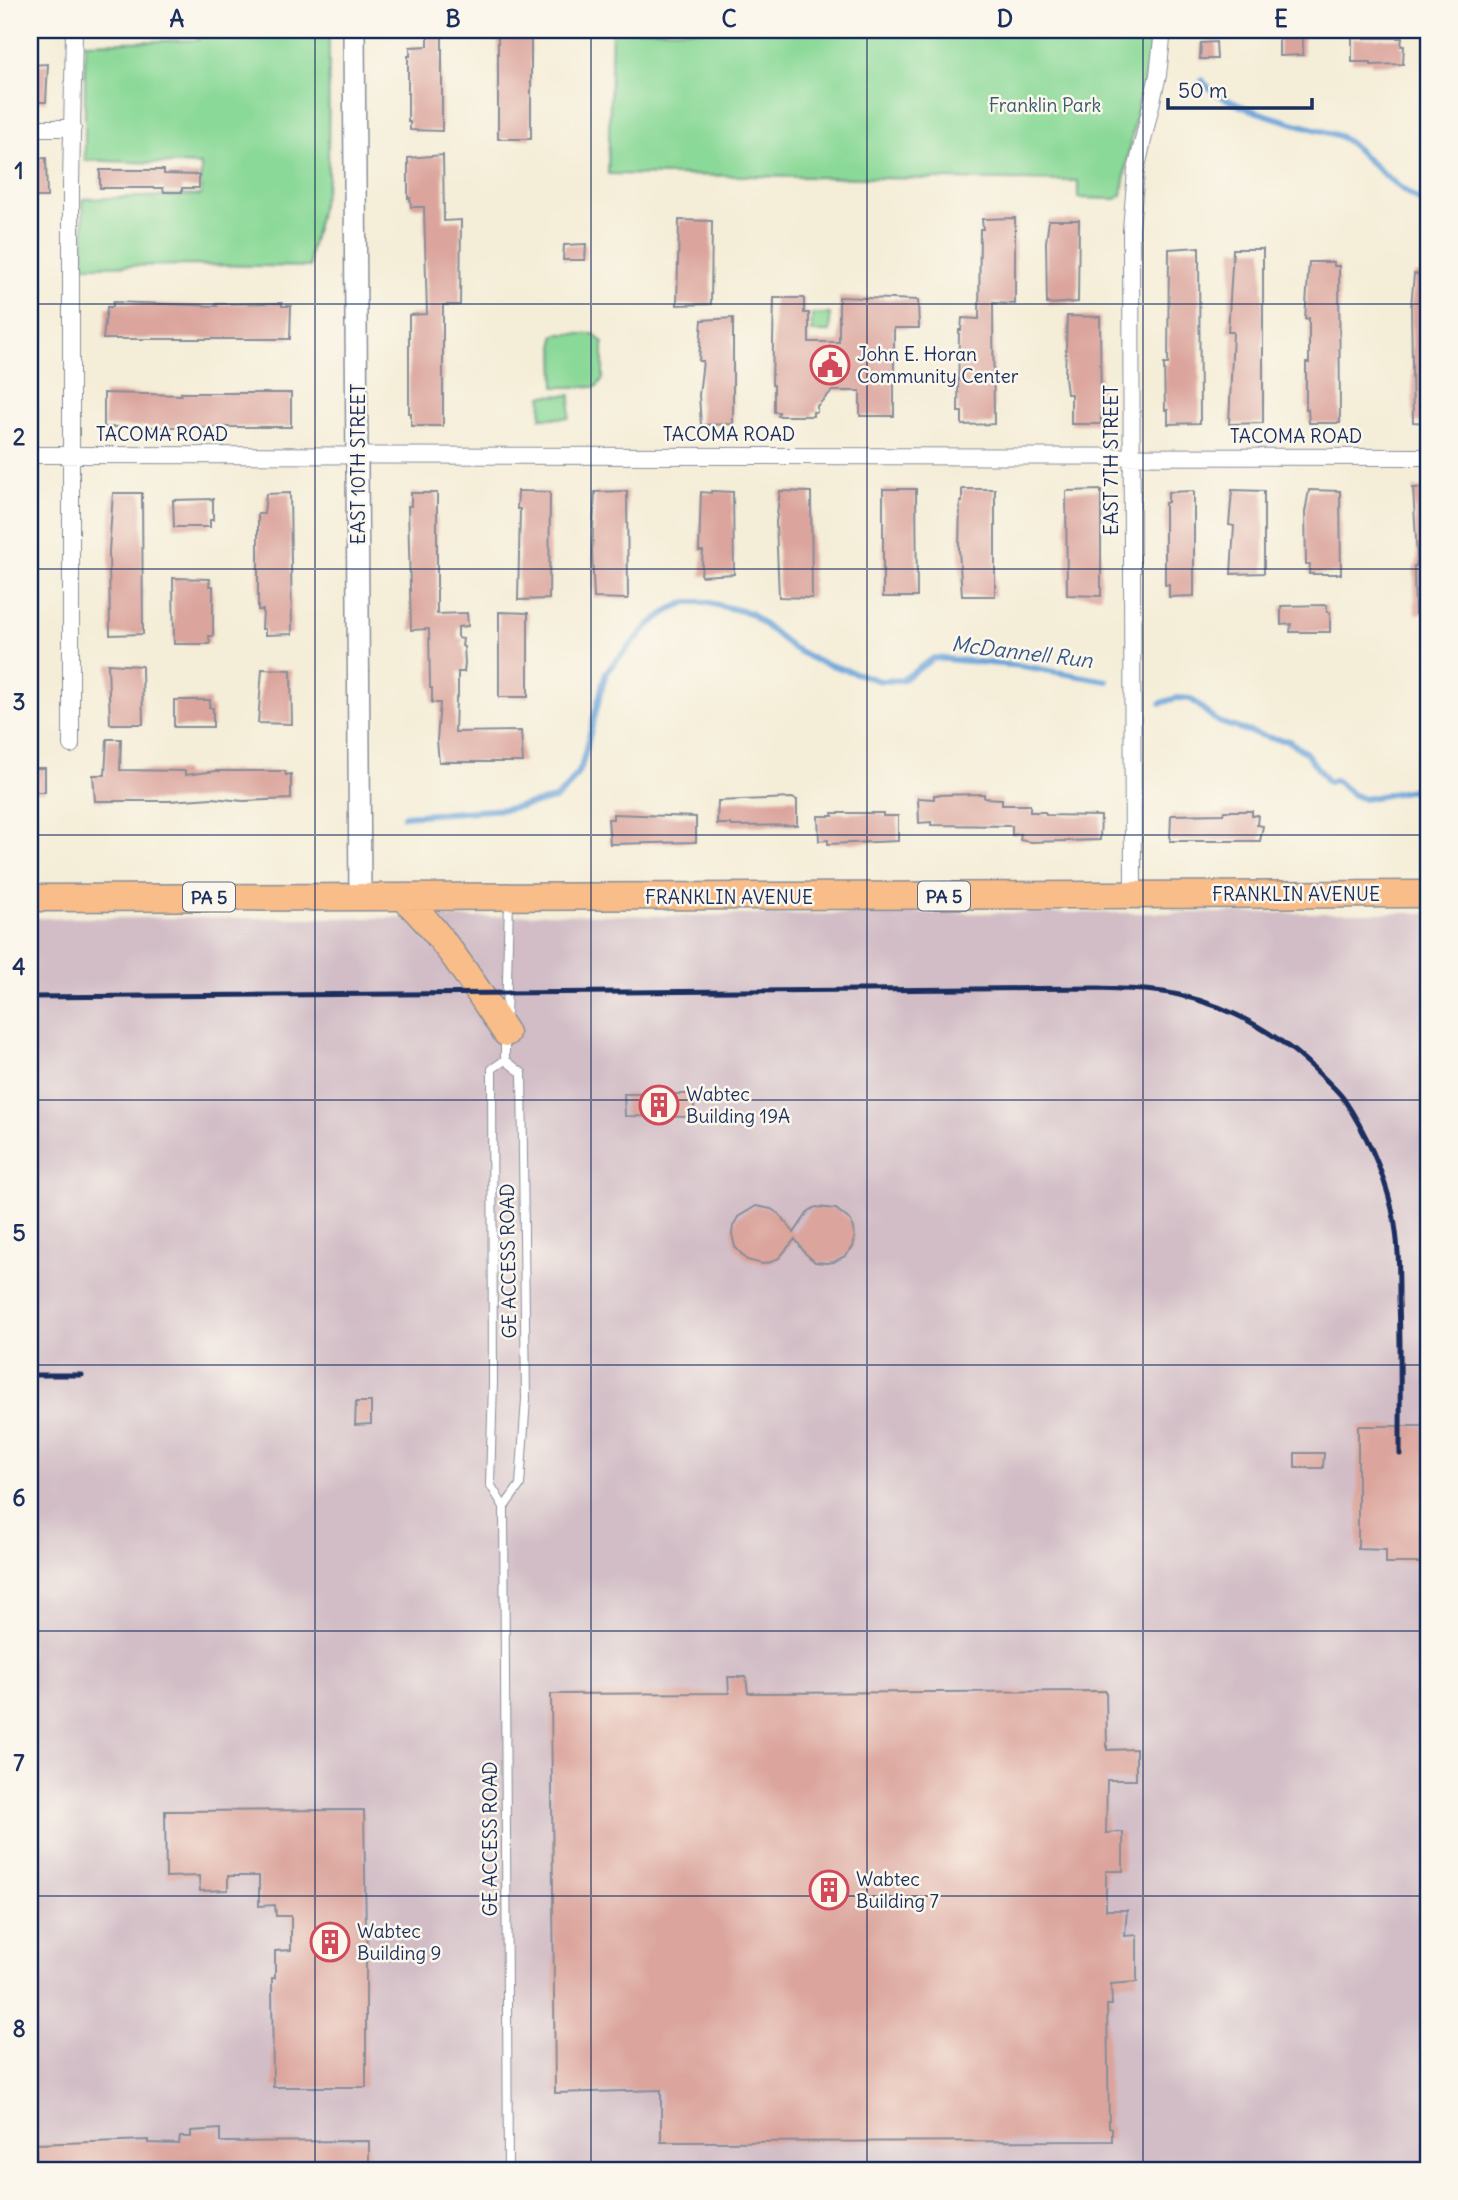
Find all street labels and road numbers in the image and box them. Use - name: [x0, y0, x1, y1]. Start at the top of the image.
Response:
- street label: EAST 10TH STREET: [346, 384, 370, 544]
- street label: EAST 7TH STREET: [1099, 385, 1123, 535]
- street label: TACOMA ROAD: [96, 422, 228, 446]
- street label: TACOMA ROAD: [663, 422, 795, 446]
- street label: TACOMA ROAD: [1230, 424, 1362, 448]
- road number: PA 5: [183, 882, 235, 912]
- road number: PA 5: [918, 882, 970, 911]
- street label: FRANKLIN AVENUE: [1212, 882, 1380, 906]
- street label: FRANKLIN AVENUE: [645, 885, 813, 909]
- street label: GE ACCESS ROAD: [495, 1183, 521, 1339]
- street label: GE ACCESS ROAD: [478, 1761, 502, 1917]

